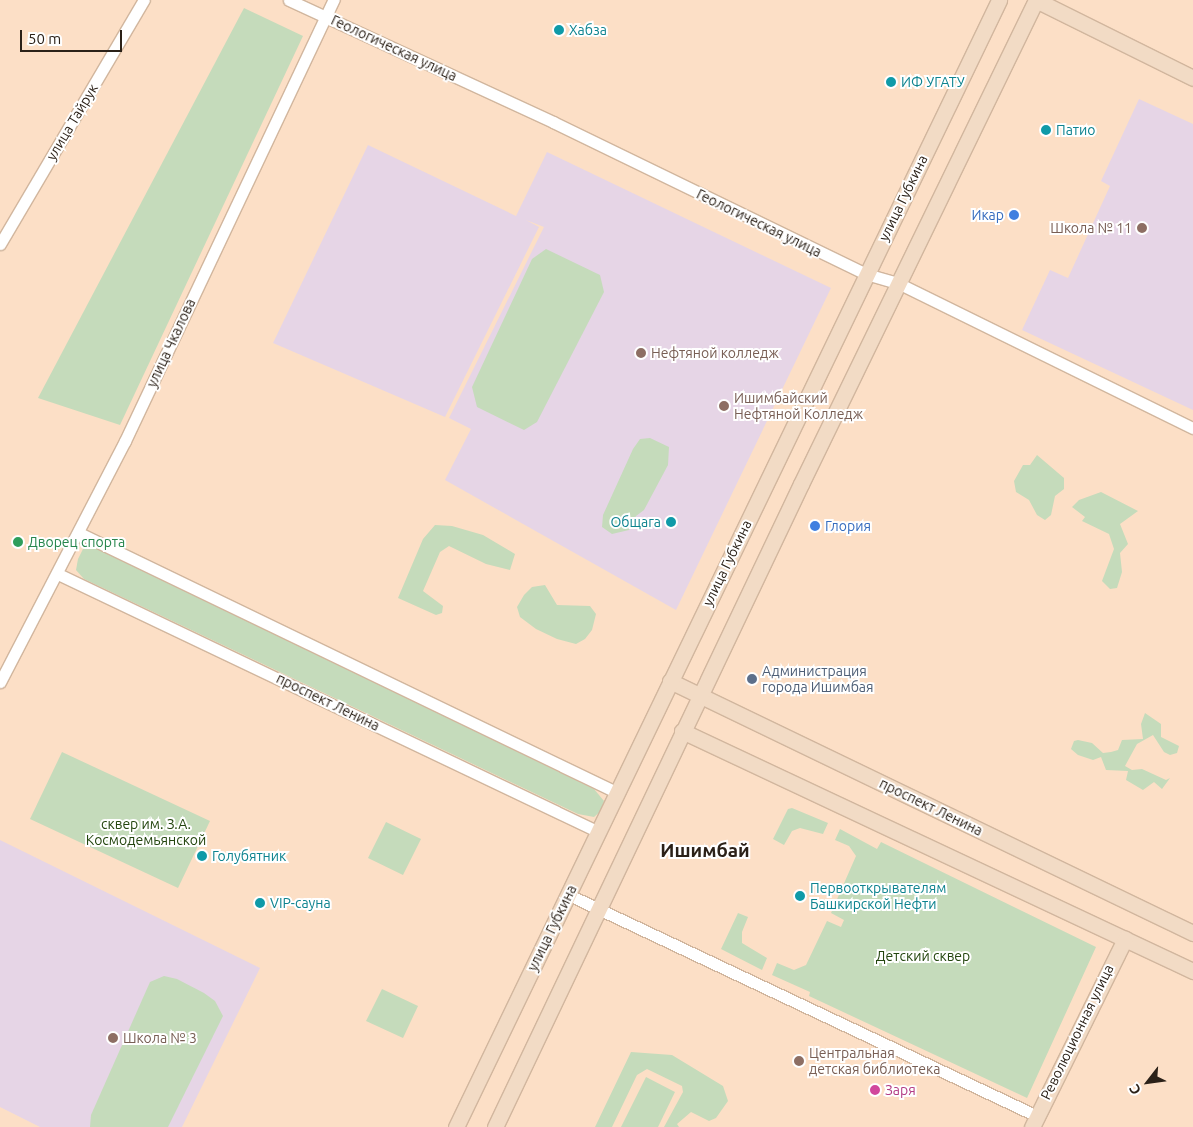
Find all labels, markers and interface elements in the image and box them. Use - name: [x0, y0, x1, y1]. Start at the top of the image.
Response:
- street label: Геологическая улица: [328, 11, 460, 85]
- scale bar: [22, 20, 125, 52]
- place label: Хабза: [569, 22, 607, 38]
- marker: Хабза: [553, 24, 565, 36]
- text: 50 m: [28, 30, 61, 47]
- place label: ИФ УГАТУ: [901, 74, 965, 90]
- marker: ИФ УГАТУ: [885, 76, 897, 88]
- street label: улица Тайрук: [43, 81, 101, 163]
- place label: Патио: [1056, 122, 1096, 138]
- marker: Патио: [1040, 124, 1052, 136]
- street label: улица Губкина: [875, 152, 931, 244]
- street label: Геологическая улица: [694, 185, 824, 261]
- place label: Икар: [971, 207, 1004, 223]
- marker: Икар: [1008, 209, 1020, 221]
- place label: Школа № 11: [1050, 220, 1132, 236]
- marker: Школа № 11: [1136, 222, 1148, 234]
- street label: улица Чкалова: [143, 296, 199, 390]
- place label: Нефтяной колледж: [651, 345, 779, 361]
- marker: Нефтяной колледж: [635, 347, 647, 359]
- place label: Ишимбайский Нефтяной Колледж: [734, 390, 863, 422]
- marker: Ишимбайский Нефтяной Колледж: [718, 400, 730, 412]
- place label: Общага: [610, 514, 661, 530]
- marker: Общага: [665, 516, 677, 528]
- street label: улица Губкина: [699, 517, 755, 609]
- place label: Глория: [825, 518, 871, 534]
- marker: Глория: [809, 520, 821, 532]
- place label: Дворец спорта: [28, 534, 125, 550]
- marker: Дворец спорта: [12, 536, 24, 548]
- place label: Администрация города Ишимбая: [762, 663, 874, 696]
- street label: проспект Ленина: [274, 670, 382, 734]
- marker: Администрация города Ишимбая: [746, 673, 758, 685]
- street label: проспект Ленина: [877, 775, 985, 839]
- park label: сквер им. З.А. Космодемьянской: [86, 816, 206, 849]
- district label: Ишимбай: [660, 840, 750, 862]
- place label: Голубятник: [212, 848, 286, 864]
- marker: Голубятник: [196, 850, 208, 862]
- place label: Первооткрывателям Башкирской Нефти: [810, 880, 946, 912]
- street label: улица Губкина: [524, 882, 580, 974]
- marker: Первооткрывателям Башкирской Нефти: [794, 890, 806, 902]
- place label: VIP-сауна: [270, 895, 331, 911]
- marker: VIP-сауна: [254, 897, 266, 909]
- park label: Детский сквер: [876, 948, 970, 964]
- street label: Революционная улица: [1037, 962, 1117, 1102]
- place label: Школа № 3: [123, 1030, 197, 1046]
- marker: Школа № 3: [107, 1032, 119, 1044]
- place label: Центральная детская библиотека: [809, 1045, 940, 1078]
- marker: Центральная детская библиотека: [793, 1055, 805, 1067]
- north arrow: [1123, 1057, 1173, 1107]
- place label: Заря: [885, 1082, 916, 1098]
- text: С: [1126, 1082, 1144, 1097]
- marker: Заря: [869, 1084, 881, 1096]

